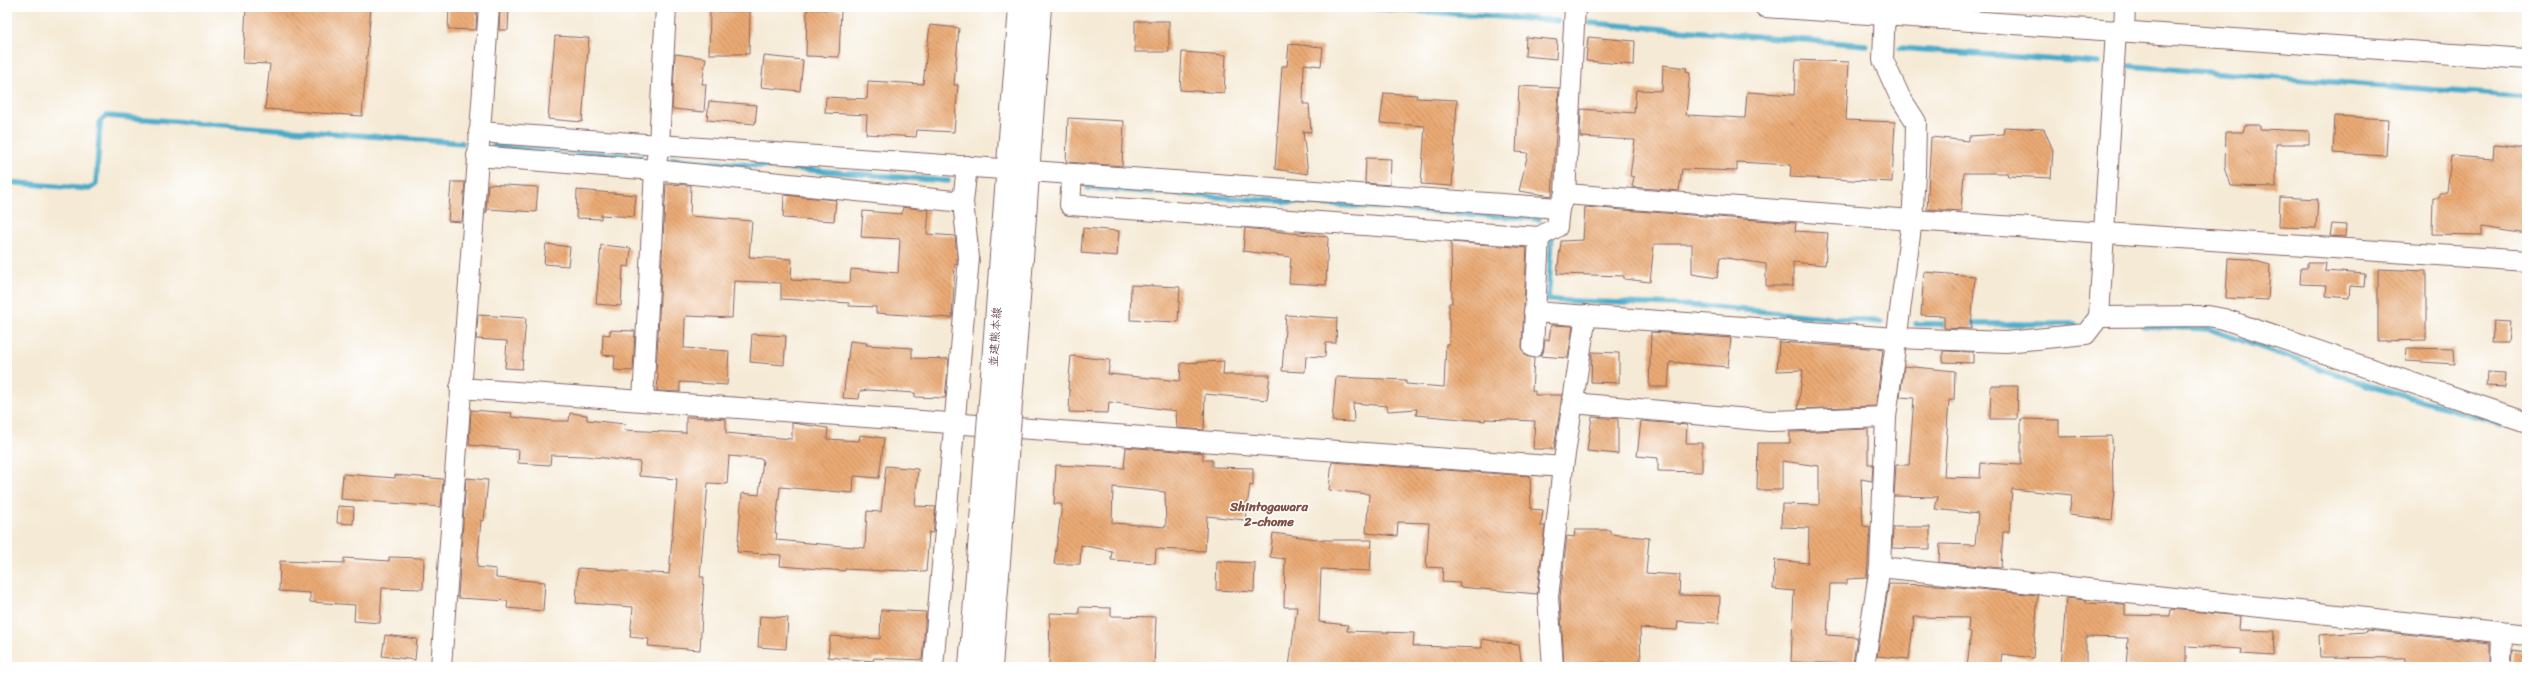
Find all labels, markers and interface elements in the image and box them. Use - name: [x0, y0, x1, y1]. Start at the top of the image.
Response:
- street label: 並建熊本線: [982, 306, 1008, 368]
- district label: Shintogawara 2-chome: [1229, 495, 1308, 533]

